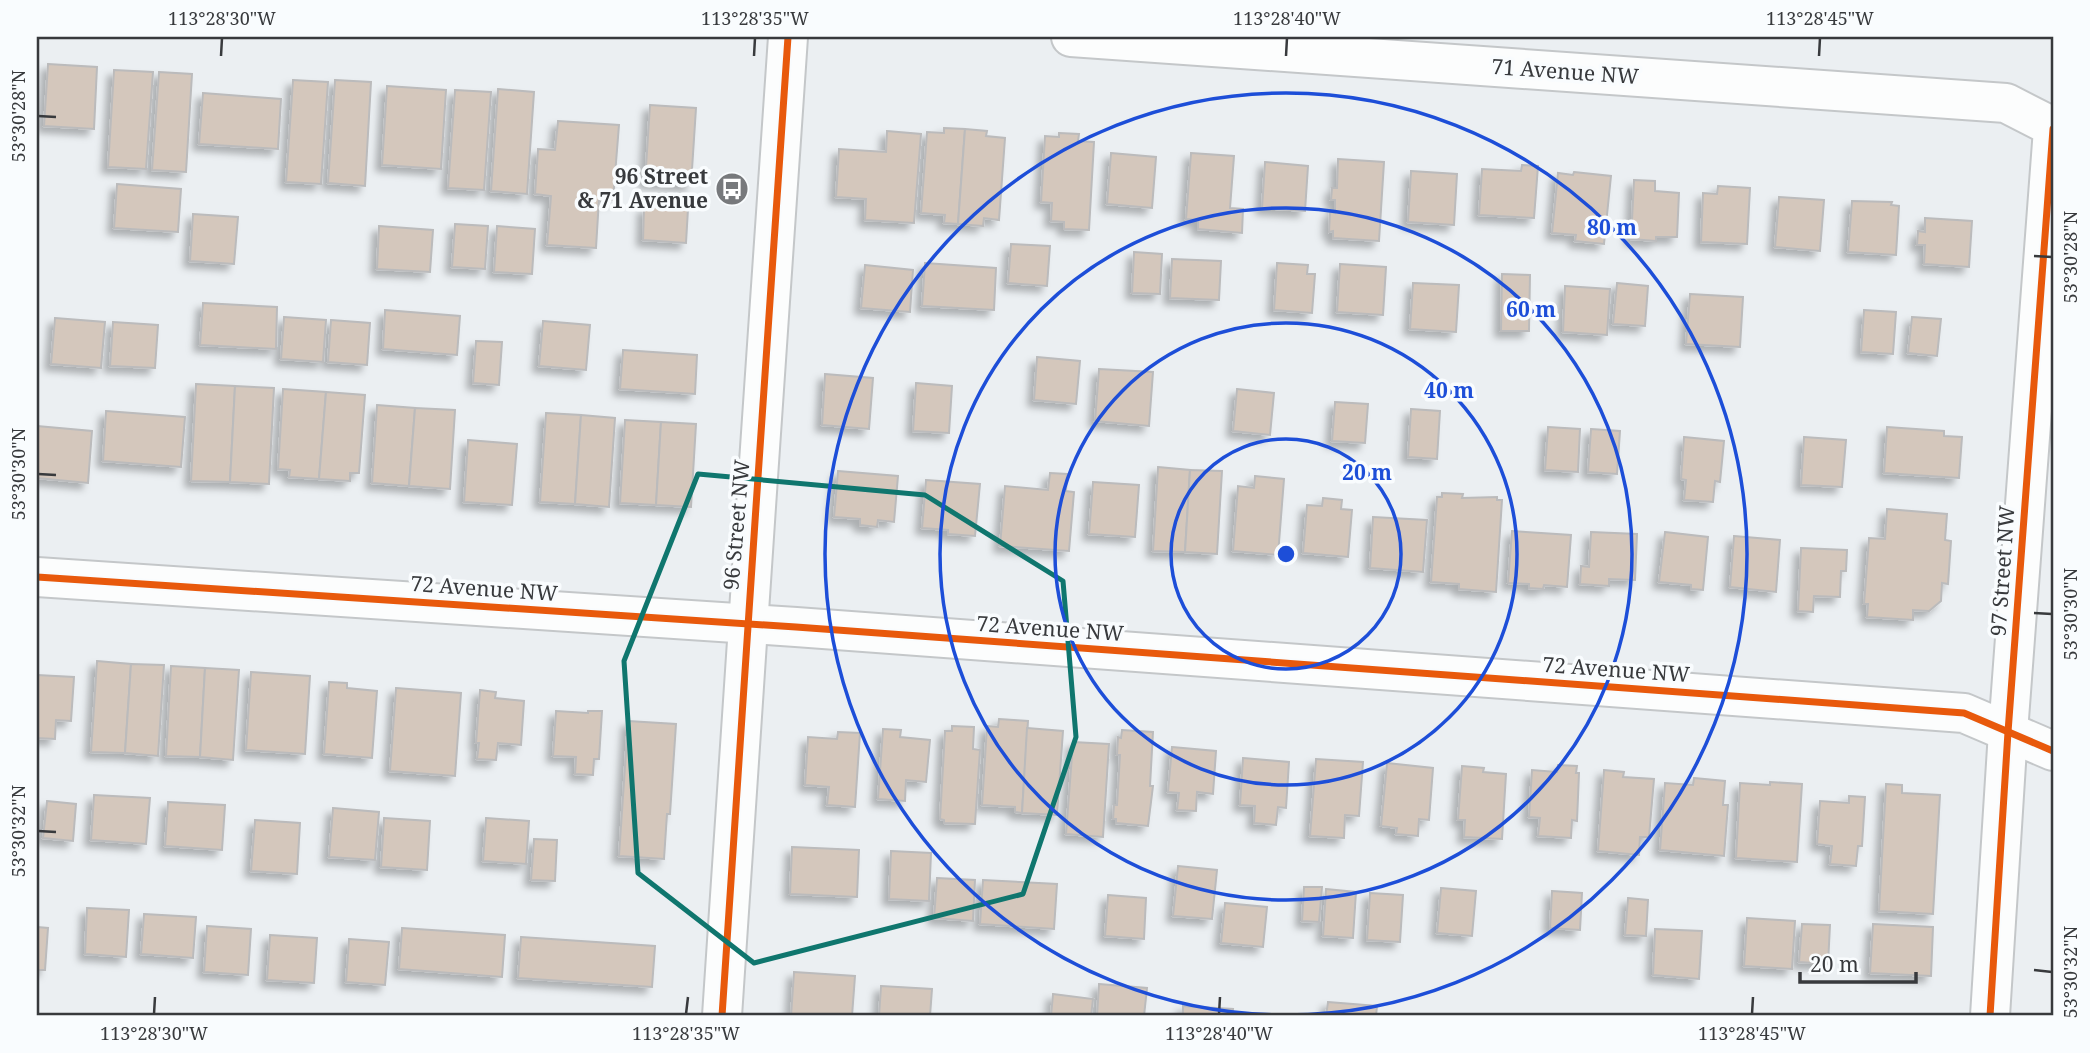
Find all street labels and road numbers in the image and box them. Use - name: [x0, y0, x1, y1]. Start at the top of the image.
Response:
- street label: 71 Avenue NW: [1491, 52, 1640, 90]
- street label: 96 Street NW: [716, 458, 756, 591]
- street label: 97 Street NW: [1983, 505, 2021, 637]
- street label: 72 Avenue NW: [410, 569, 559, 607]
- street label: 72 Avenue NW: [976, 609, 1125, 647]
- street label: 72 Avenue NW: [1542, 650, 1691, 688]

